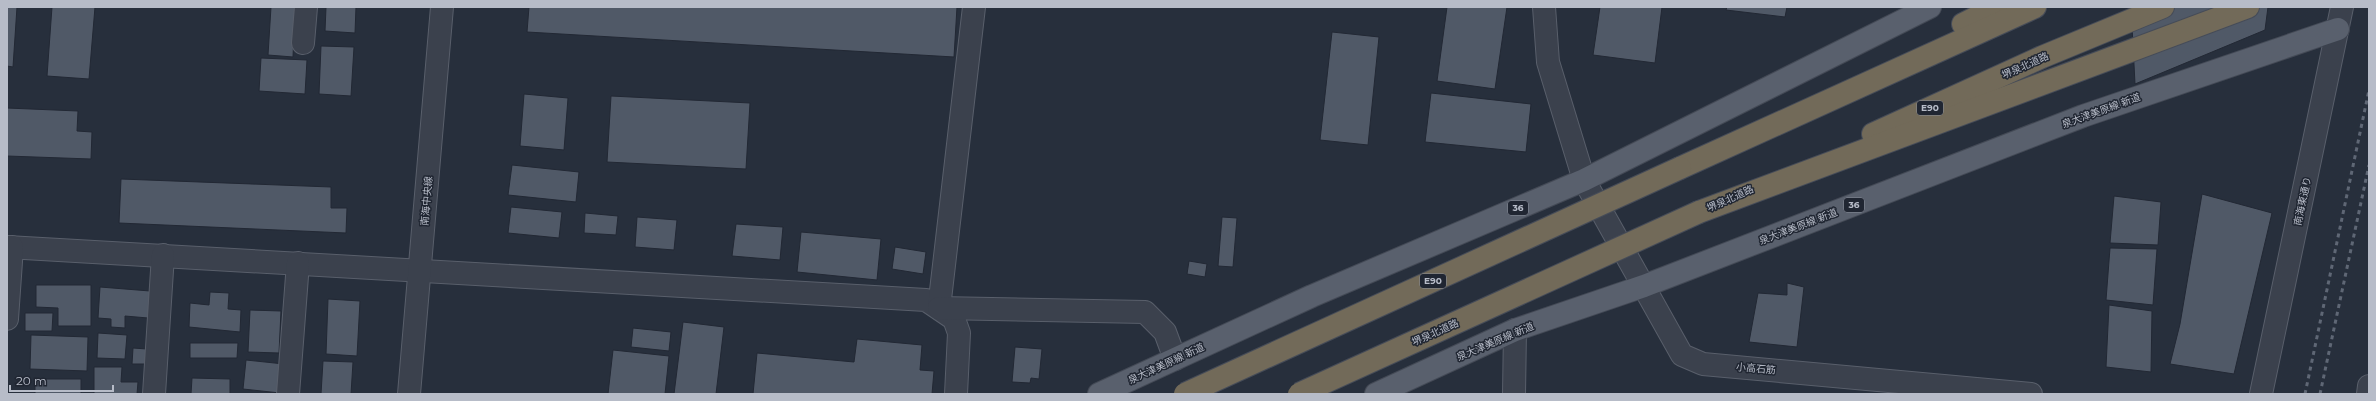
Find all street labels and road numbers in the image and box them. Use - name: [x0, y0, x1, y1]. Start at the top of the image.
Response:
- street label: 堺泉北道路: [2000, 49, 2051, 82]
- street label: 泉大津美原線 新道: [2060, 90, 2142, 131]
- road number: E90: [1917, 101, 1943, 115]
- street label: 南海東通り: [2291, 175, 2314, 227]
- street label: 南海中央線: [418, 176, 435, 227]
- street label: 堺泉北道路: [1705, 182, 1756, 215]
- road number: 36: [1844, 198, 1864, 212]
- road number: 36: [1508, 201, 1528, 215]
- street label: 泉大津美原線 新道: [1757, 206, 1839, 247]
- road number: E90: [1420, 274, 1446, 288]
- street label: 堺泉北道路: [1410, 316, 1461, 349]
- street label: 泉大津美原線 新道: [1455, 319, 1536, 364]
- street label: 泉大津美原線 新道: [1126, 340, 1206, 387]
- street label: 小高石筋: [1735, 360, 1776, 377]

